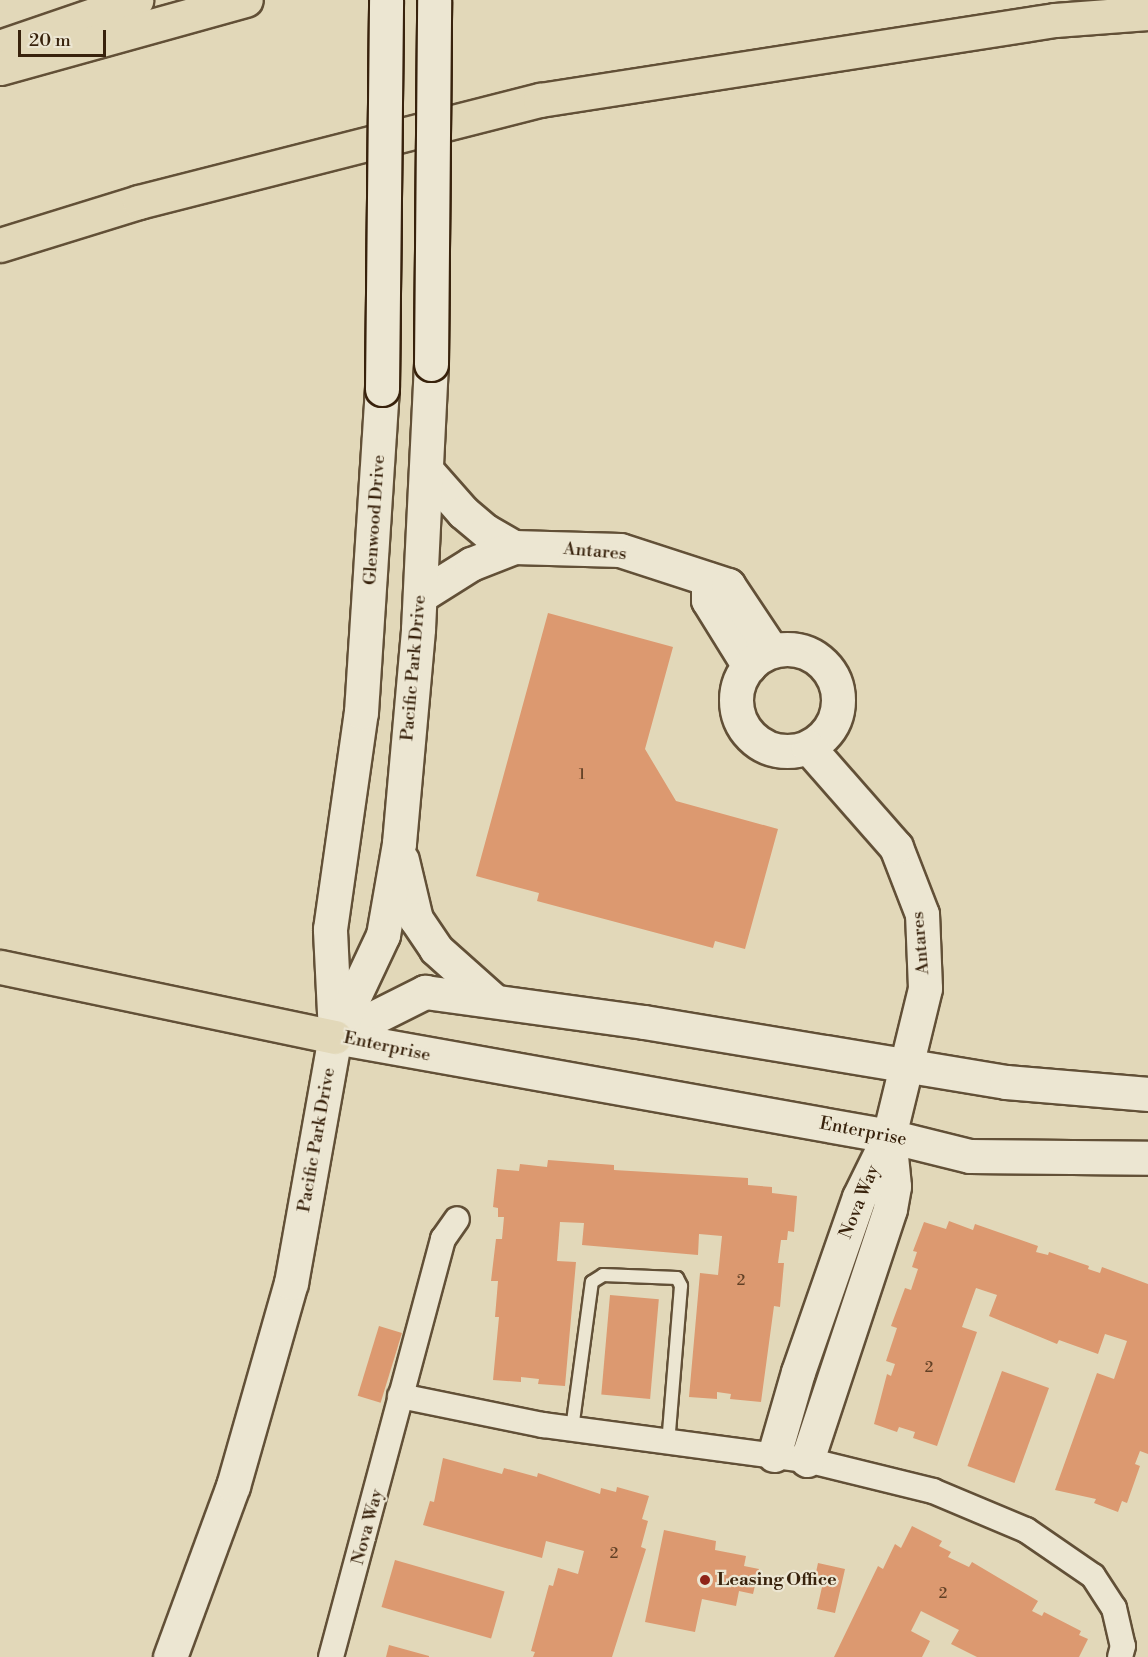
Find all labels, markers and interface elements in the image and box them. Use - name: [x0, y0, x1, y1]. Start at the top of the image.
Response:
- scale bar: [21, 18, 110, 56]
- text: 20 m: [29, 29, 71, 52]
- street label: Glenwood Drive: [360, 454, 390, 586]
- street label: Antares: [562, 538, 628, 566]
- street label: Pacific Park Drive: [397, 594, 431, 742]
- house number: 1: [579, 766, 585, 784]
- street label: Antares: [907, 910, 935, 976]
- street label: Enterprise: [342, 1027, 432, 1067]
- street label: Pacific Park Drive: [294, 1066, 340, 1214]
- street label: Enterprise: [818, 1113, 908, 1151]
- street label: Nova Way: [835, 1162, 885, 1242]
- house number: 2: [737, 1272, 745, 1290]
- house number: 2: [925, 1359, 933, 1377]
- street label: Nova Way: [348, 1487, 388, 1567]
- house number: 2: [610, 1545, 618, 1563]
- place label: Leasing Office: [717, 1569, 837, 1591]
- marker: Leasing Office: [698, 1573, 712, 1587]
- house number: 2: [939, 1585, 947, 1603]

